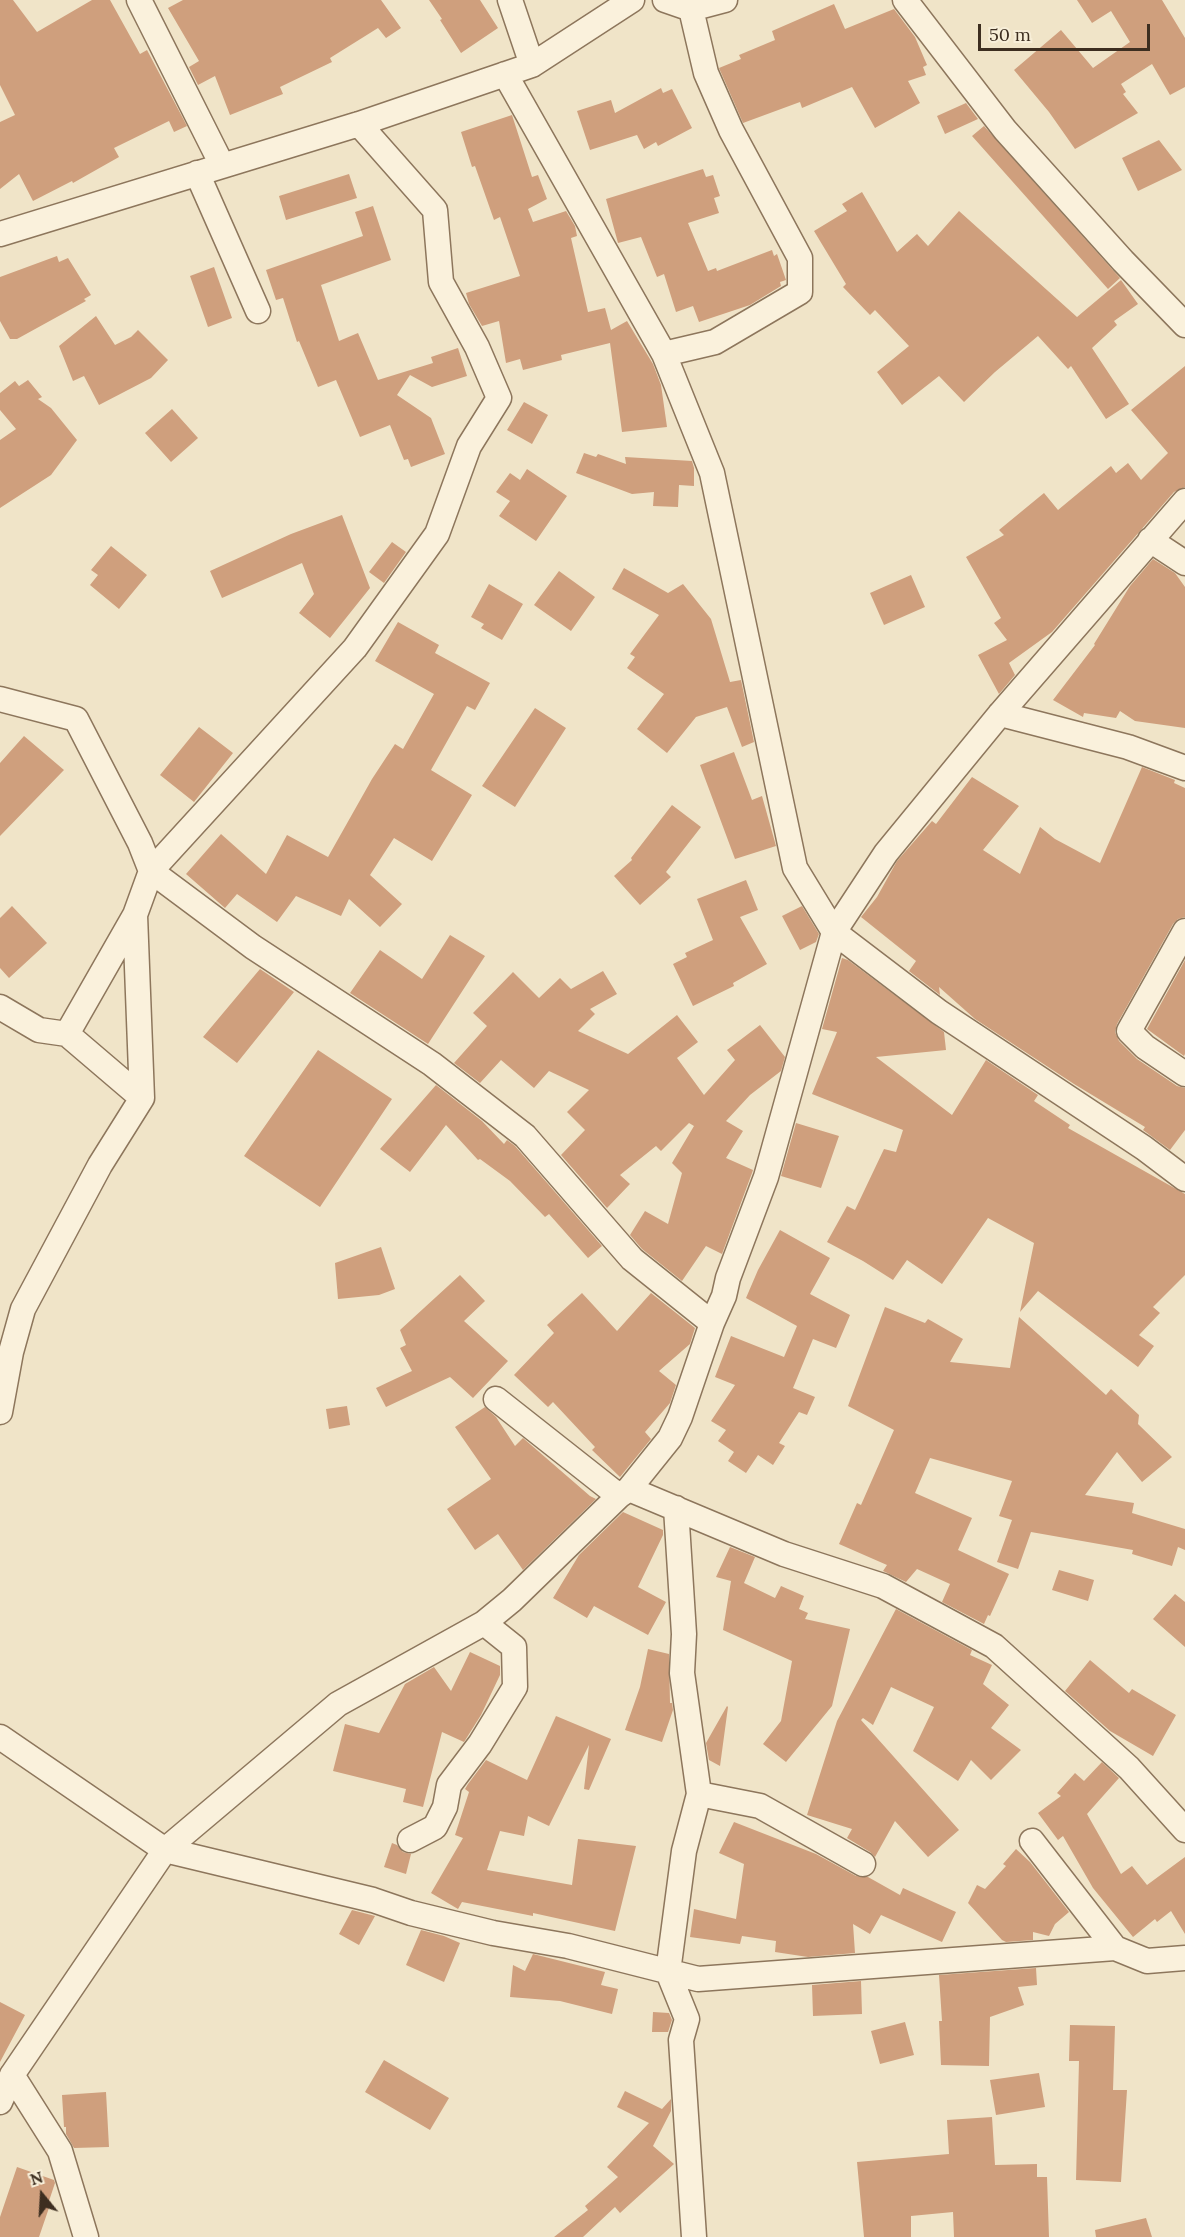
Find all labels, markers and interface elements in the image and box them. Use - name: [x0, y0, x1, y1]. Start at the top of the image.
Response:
- scale bar: [981, 12, 1154, 50]
- text: 50 m: [989, 23, 1031, 46]
- north arrow: [12, 2165, 72, 2225]
- text: N: [27, 2166, 45, 2189]

